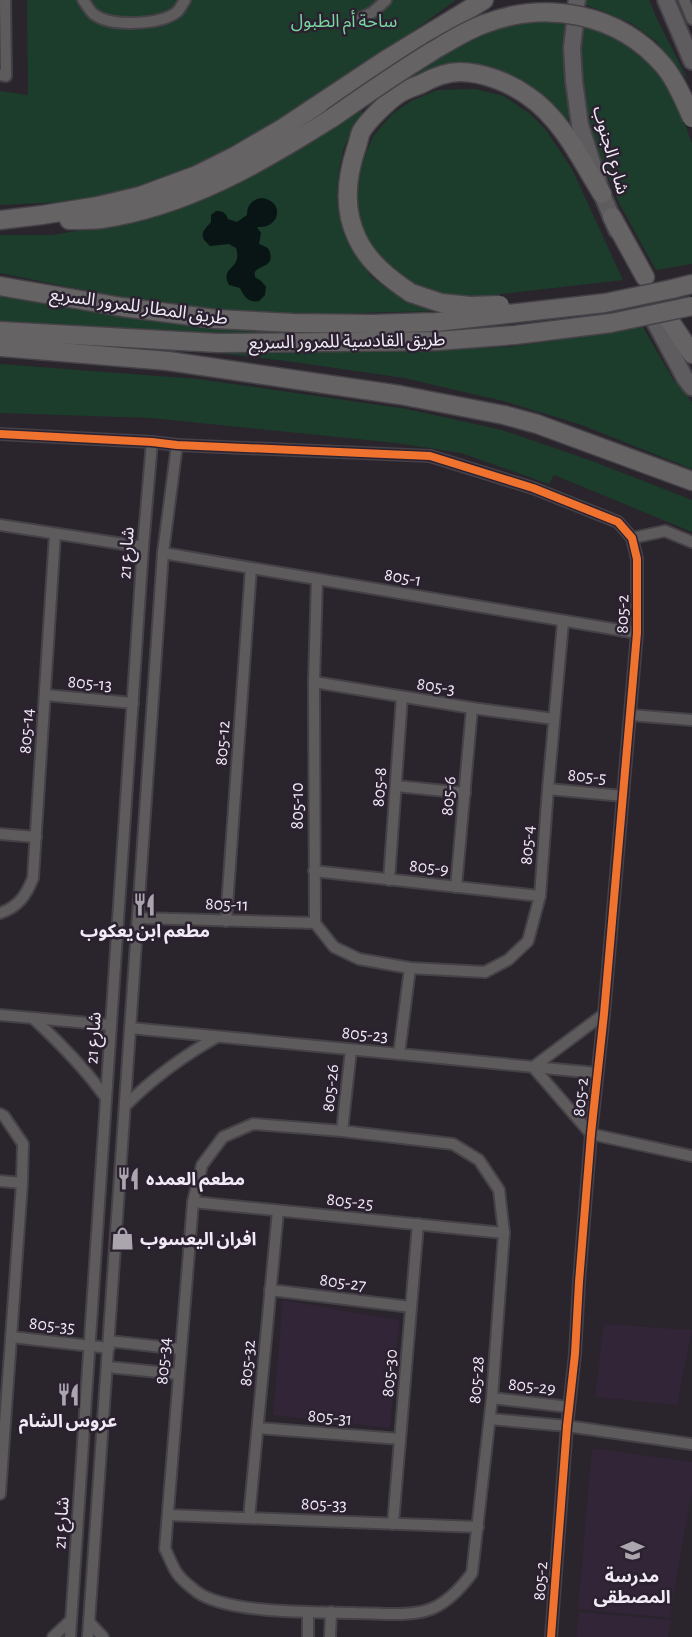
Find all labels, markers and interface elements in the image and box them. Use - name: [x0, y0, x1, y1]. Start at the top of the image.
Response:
- park label: ساحة أم الطبول: [291, 10, 397, 35]
- street label: شارع الجنوب: [585, 104, 631, 198]
- street label: طريق المطار للمرور السريع: [48, 286, 229, 332]
- street label: طريق القادسية للمرور السريع: [248, 331, 446, 357]
- street label: شارع 21: [116, 526, 142, 580]
- street label: 805-1: [383, 566, 423, 590]
- street label: 805-2: [614, 594, 632, 634]
- street label: 805-13: [67, 673, 113, 695]
- street label: 805-3: [415, 675, 456, 699]
- street label: 805-14: [16, 707, 38, 755]
- street label: 805-12: [212, 720, 234, 766]
- street label: 805-5: [567, 766, 607, 788]
- street label: 805-8: [370, 767, 390, 807]
- street label: 805-6: [438, 776, 460, 817]
- street label: 805-10: [289, 783, 307, 829]
- street label: 805-4: [518, 824, 538, 866]
- street label: 805-9: [408, 857, 450, 879]
- restaurant icon: مطعم ابن يعكوب: [132, 892, 158, 918]
- street label: 805-11: [205, 895, 249, 915]
- place label: مطعم ابن يعكوب: [80, 923, 210, 944]
- street label: شارع 21: [83, 1011, 109, 1065]
- street label: 805-23: [341, 1024, 389, 1046]
- street label: 805-26: [320, 1063, 342, 1113]
- street label: 805-2: [570, 1077, 592, 1118]
- restaurant icon: مطعم العمده: [115, 1166, 141, 1192]
- place label: مطعم العمده: [146, 1171, 245, 1192]
- street label: 805-25: [326, 1191, 374, 1213]
- shop icon: افران اليعسوب: [109, 1226, 135, 1252]
- place label: افران اليعسوب: [140, 1230, 256, 1250]
- street label: 805-27: [319, 1271, 367, 1295]
- street label: 805-35: [28, 1315, 76, 1337]
- street label: 805-34: [153, 1337, 175, 1385]
- street label: 805-32: [237, 1339, 259, 1387]
- street label: 805-30: [379, 1348, 401, 1398]
- street label: 805-28: [466, 1355, 488, 1405]
- street label: 805-29: [507, 1376, 557, 1398]
- restaurant icon: عروس الشام: [55, 1382, 81, 1408]
- street label: 805-31: [307, 1407, 353, 1429]
- place label: عروس الشام: [19, 1413, 117, 1434]
- street label: 805-33: [301, 1495, 347, 1515]
- street label: شارع 21: [51, 1496, 77, 1550]
- school or university icon: مدرسة المصطقى: [619, 1537, 645, 1563]
- street label: 805-2: [531, 1561, 551, 1601]
- place label: مدرسة المصطقى: [593, 1566, 671, 1607]

